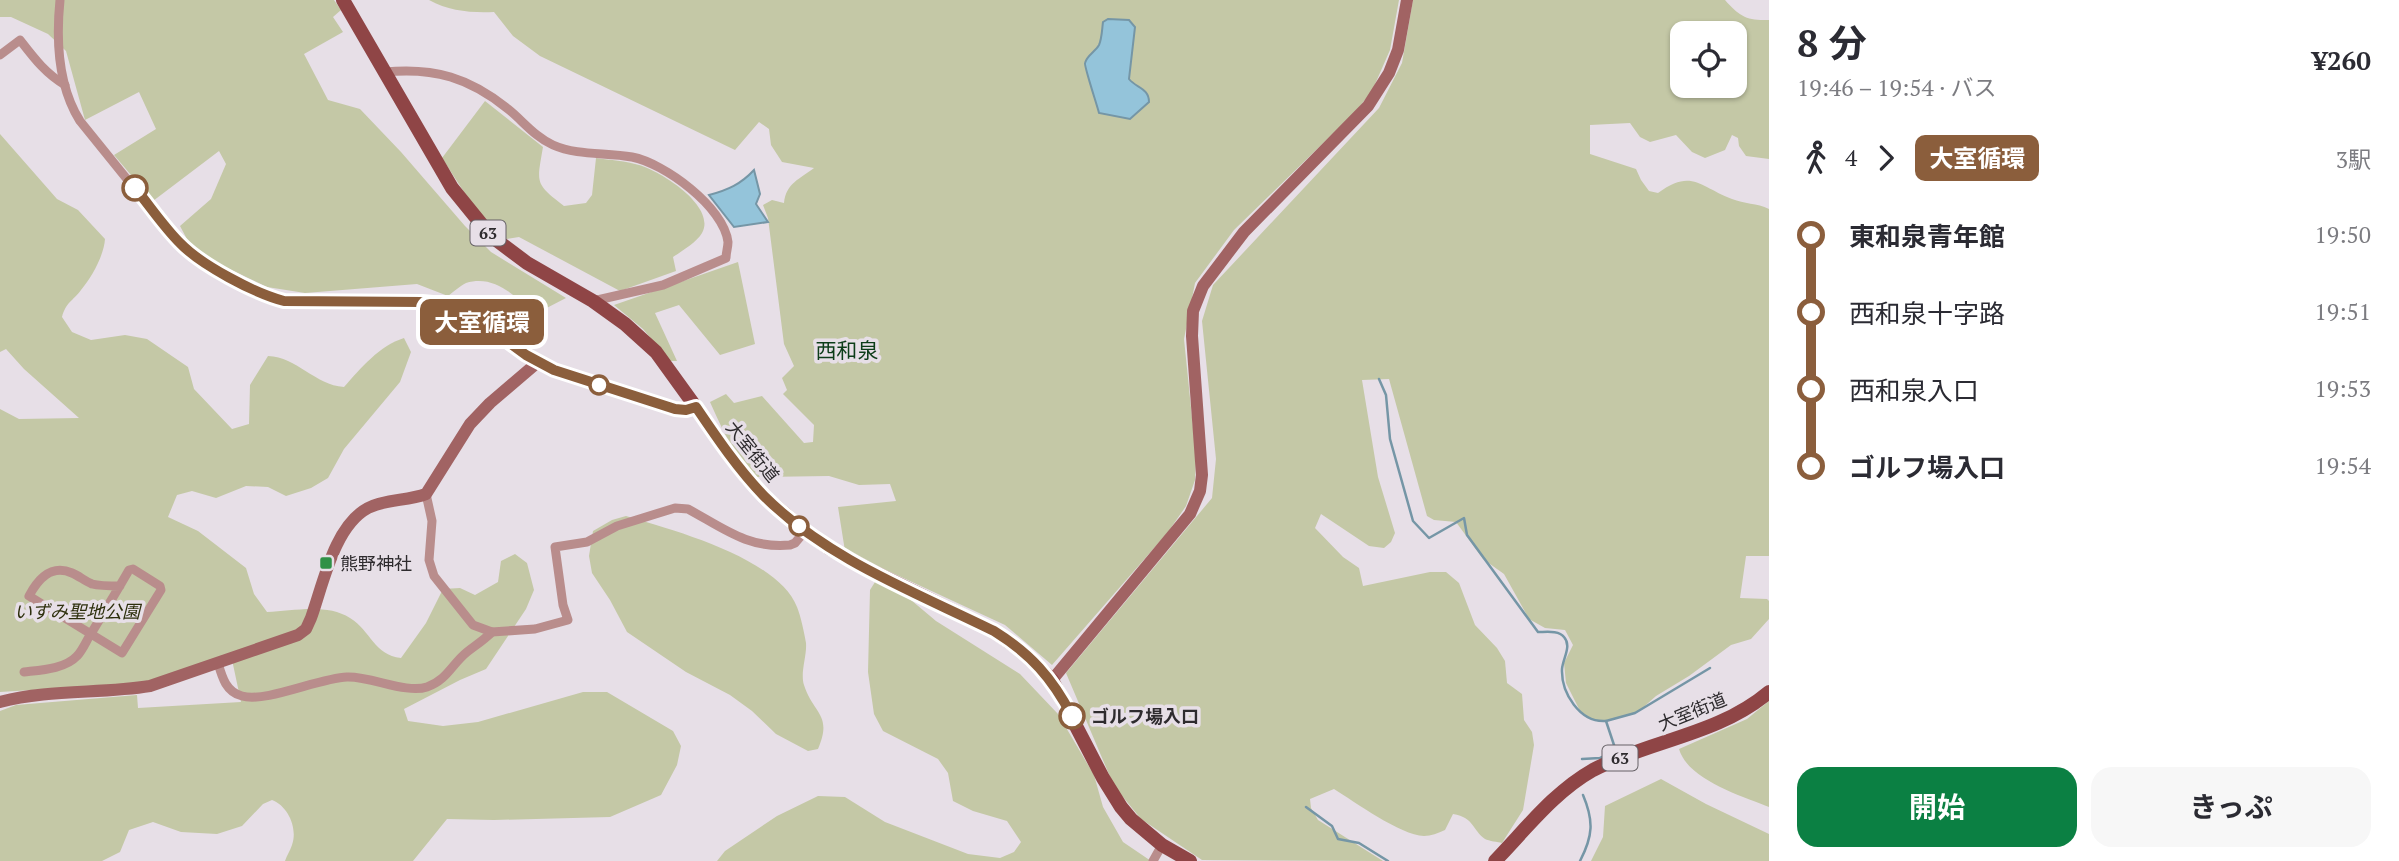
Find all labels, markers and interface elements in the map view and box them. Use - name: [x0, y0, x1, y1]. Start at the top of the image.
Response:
- text: 8 分: [1797, 18, 1867, 68]
- map controls: [1670, 21, 1747, 98]
- button: locate: [1670, 21, 1747, 98]
- text: ¥260: [2312, 43, 2371, 77]
- text: 19:46 – 19:54 · バス: [1797, 72, 1997, 103]
- icon: walk: [1797, 139, 1835, 177]
- icon: forward: [1867, 139, 1905, 177]
- text: 4: [1845, 142, 1857, 173]
- text: 大室循環: [1929, 142, 2025, 174]
- text: 3駅: [2336, 144, 2371, 175]
- unlabelled marker: [122, 175, 148, 201]
- text: 東和泉青年館: [1849, 219, 2005, 253]
- text: 19:50: [2314, 219, 2371, 250]
- road number: 63: [470, 220, 505, 246]
- text: 西和泉十字路: [1849, 296, 2005, 330]
- text: 19:51: [2314, 296, 2371, 327]
- line badge: 大室循環: [433, 299, 531, 345]
- text: 大室循環: [434, 306, 530, 338]
- district label: 西和泉: [816, 336, 879, 364]
- text: 西和泉入口: [1849, 373, 1979, 407]
- text: 19:53: [2314, 373, 2371, 404]
- unlabelled marker: [589, 375, 609, 395]
- street label: 大室街道: [721, 415, 785, 487]
- text: ゴルフ場入口: [1849, 450, 2005, 484]
- text: 19:54: [2314, 450, 2371, 481]
- unlabelled marker: [789, 516, 809, 536]
- place label: 熊野神社: [340, 551, 412, 575]
- marker: 熊野神社: [318, 555, 334, 571]
- park label: いずみ聖地公園: [14, 599, 143, 623]
- street label: 大室街道: [1654, 686, 1730, 736]
- marker: ゴルフ場入口: [1059, 703, 1085, 729]
- place label: ゴルフ場入口: [1091, 704, 1199, 728]
- road number: 63: [1602, 746, 1638, 771]
- button: 開始: [1797, 767, 2077, 847]
- button: きっぷ: [2091, 767, 2371, 847]

